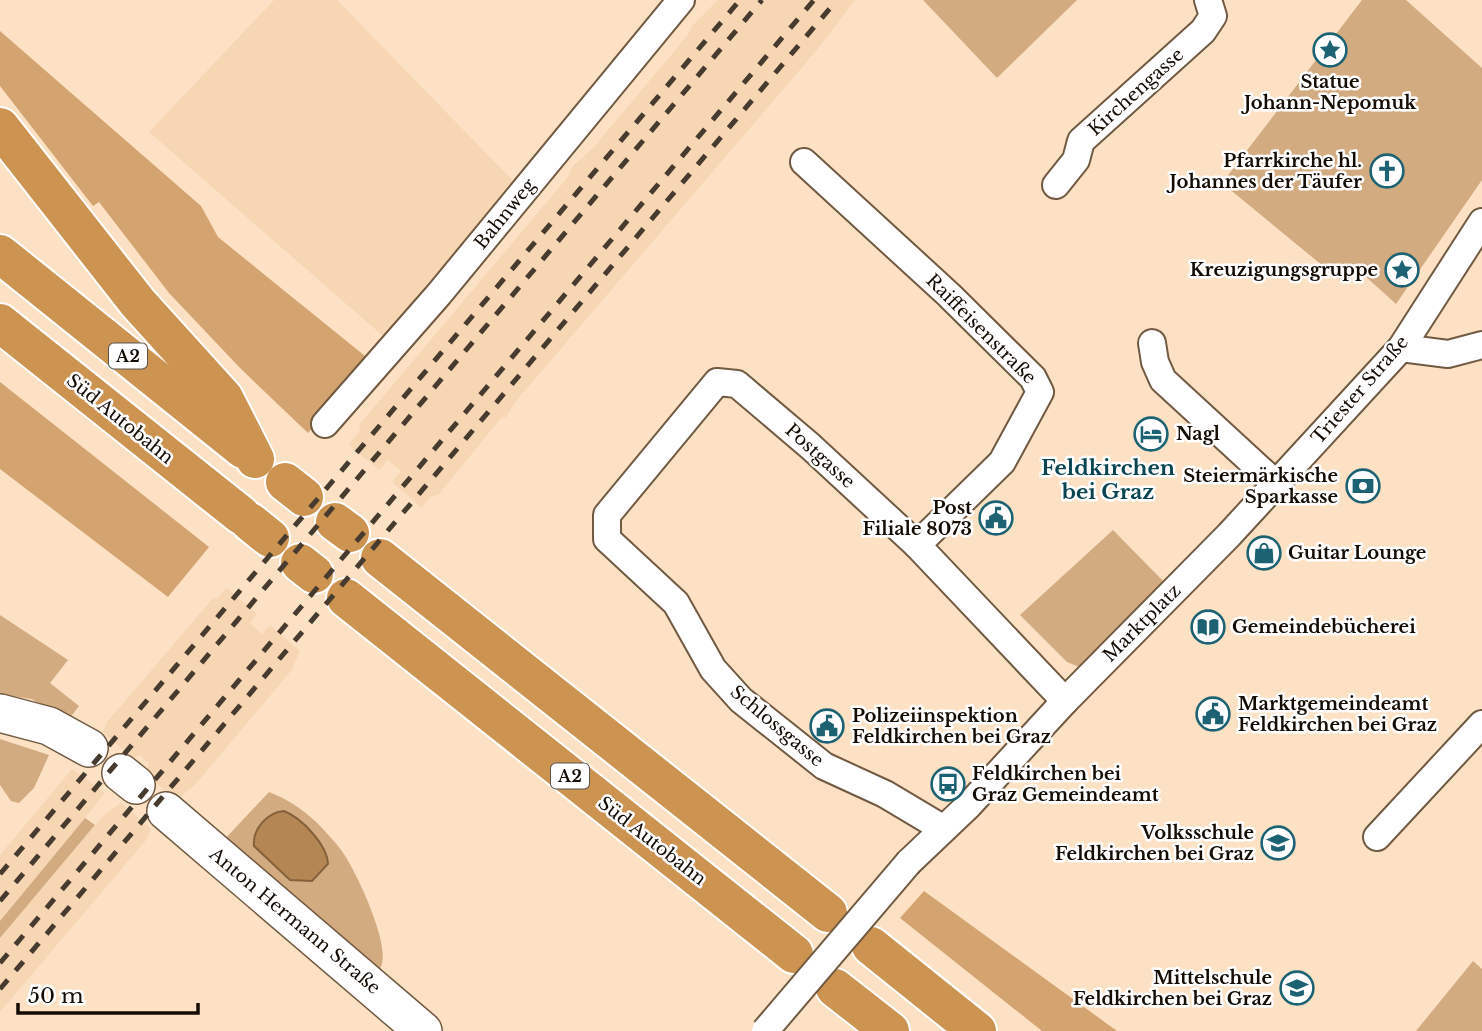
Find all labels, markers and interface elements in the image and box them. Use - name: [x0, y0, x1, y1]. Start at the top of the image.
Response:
- place icon: Statue Johann-Nepomuk: [1311, 31, 1349, 69]
- street label: Kirchengasse: [1084, 43, 1188, 141]
- place label: Statue Johann-Nepomuk: [1240, 71, 1417, 114]
- place label: Pfarrkirche hl. Johannes der Täufer: [1166, 150, 1362, 193]
- church icon: Pfarrkirche hl. Johannes der Täufer: [1368, 152, 1406, 190]
- street label: Bahnweg: [470, 174, 540, 254]
- place icon: Kreuzigungsgruppe: [1383, 251, 1421, 289]
- place label: Kreuzigungsgruppe: [1190, 259, 1378, 281]
- street label: Raiffeisenstraße: [921, 269, 1041, 389]
- street label: Triester Straße: [1307, 331, 1413, 449]
- road number: A2: [109, 344, 147, 368]
- street label: Süd Autobahn: [62, 369, 178, 469]
- hotel icon: Nagl: [1132, 415, 1170, 453]
- street label: Postgasse: [781, 419, 859, 493]
- place label: Nagl: [1176, 423, 1221, 445]
- district label: Feldkirchen bei Graz: [1041, 455, 1175, 505]
- place label: Steiermärkische Sparkasse: [1183, 465, 1338, 508]
- bank icon: Steiermärkische Sparkasse: [1344, 467, 1382, 505]
- place label: Post Filiale 8073: [862, 497, 972, 540]
- public building icon: Post Filiale 8073: [977, 499, 1015, 537]
- shop icon: Guitar Lounge: [1245, 534, 1283, 572]
- place label: Guitar Lounge: [1288, 542, 1426, 564]
- street label: Marktplatz: [1099, 580, 1185, 666]
- library icon: Gemeindebücherei: [1189, 608, 1227, 646]
- place label: Gemeindebücherei: [1232, 616, 1416, 638]
- street label: Schlossgasse: [726, 681, 828, 771]
- place label: Marktgemeindeamt Feldkirchen bei Graz: [1238, 693, 1437, 736]
- public building icon: Marktgemeindeamt Feldkirchen bei Graz: [1194, 695, 1232, 733]
- place label: Polizeiinspektion Feldkirchen bei Graz: [852, 705, 1051, 748]
- public building icon: Polizeiinspektion Feldkirchen bei Graz: [808, 707, 846, 745]
- place label: Feldkirchen bei Graz Gemeindeamt: [972, 763, 1159, 806]
- road number: A2: [551, 764, 589, 789]
- bus stop icon: Feldkirchen bei Graz Gemeindeamt: [929, 765, 967, 803]
- street label: Süd Autobahn: [594, 792, 710, 890]
- place label: Volksschule Feldkirchen bei Graz: [1055, 822, 1254, 865]
- school or university icon: Volksschule Feldkirchen bei Graz: [1259, 824, 1297, 862]
- street label: Anton Hermann Straße: [204, 842, 385, 999]
- place label: Mittelschule Feldkirchen bei Graz: [1073, 967, 1272, 1010]
- school or university icon: Mittelschule Feldkirchen bei Graz: [1278, 969, 1316, 1007]
- scale bar: [18, 972, 198, 1016]
- text: 50 m: [28, 983, 84, 1009]

